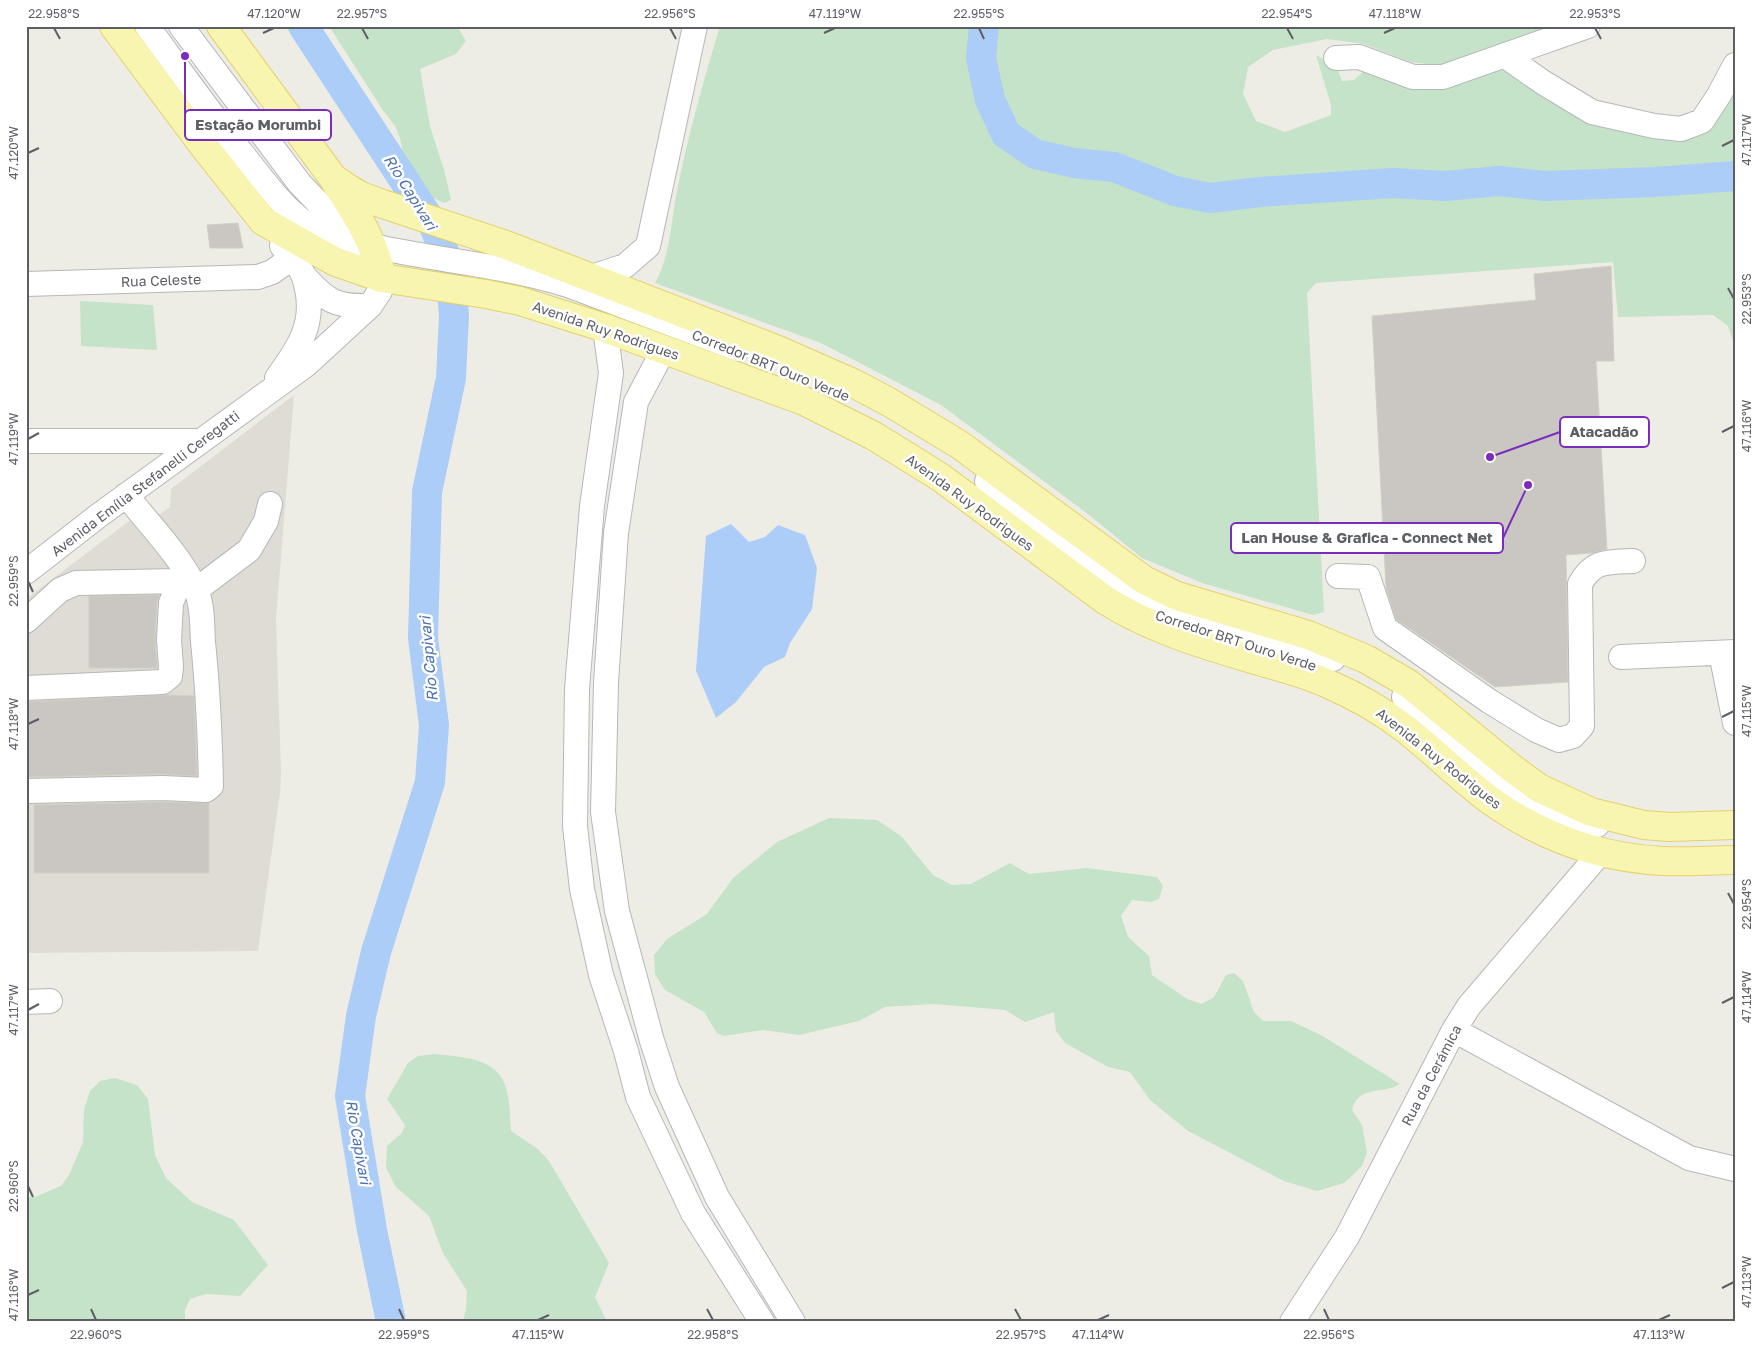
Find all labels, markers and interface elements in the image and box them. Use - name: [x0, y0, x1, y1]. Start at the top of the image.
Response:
- text: 22.958°S: [28, 6, 80, 21]
- text: 47.120°W: [247, 6, 301, 21]
- text: 22.957°S: [337, 6, 388, 21]
- text: 22.956°S: [644, 6, 696, 21]
- text: 47.119°W: [809, 6, 862, 21]
- text: 22.955°S: [953, 6, 1005, 21]
- text: 22.954°S: [1262, 6, 1313, 21]
- text: 47.118°W: [1369, 6, 1422, 21]
- text: 22.953°S: [1569, 6, 1621, 21]
- callout: Estação Morumbi: [185, 110, 331, 140]
- text: 47.117°W: [1739, 114, 1754, 166]
- text: Estação Morumbi: [195, 115, 321, 133]
- text: 47.120°W: [6, 126, 21, 180]
- water label: Rio Capivari: [381, 151, 442, 235]
- street label: Rua Celeste: [121, 270, 201, 290]
- text: 22.953°S: [1739, 273, 1754, 325]
- street label: Avenida Ruy Rodrigues: [530, 297, 682, 363]
- street label: Corredor BRT Ouro Verde: [690, 326, 852, 404]
- text: 47.116°W: [1739, 399, 1754, 452]
- street label: Avenida Emília Stefanelli Ceregatti: [47, 407, 243, 559]
- text: 47.119°W: [6, 412, 21, 465]
- callout: Atacadão: [1560, 417, 1649, 447]
- text: Atacadão: [1569, 422, 1639, 440]
- street label: Avenida Ruy Rodrigues: [903, 450, 1037, 554]
- callout: Lan House & Grafica - Connect Net: [1231, 523, 1503, 553]
- text: Lan House & Grafica - Connect Net: [1241, 528, 1493, 546]
- text: 22.959°S: [6, 555, 21, 607]
- street label: Corredor BRT Ouro Verde: [1153, 606, 1319, 674]
- water label: Rio Capivari: [415, 614, 441, 702]
- text: 47.115°W: [1739, 684, 1754, 737]
- text: 47.118°W: [6, 697, 21, 750]
- street label: Avenida Ruy Rodrigues: [1373, 704, 1505, 812]
- text: 22.954°S: [1739, 878, 1754, 929]
- text: 47.114°W: [1739, 971, 1754, 1023]
- text: 47.117°W: [6, 984, 21, 1036]
- street label: Rua da Cerámica: [1397, 1022, 1465, 1128]
- water label: Rio Capivari: [343, 1098, 376, 1187]
- text: 22.960°S: [6, 1160, 21, 1212]
- text: 47.113°W: [1739, 1255, 1754, 1308]
- text: 47.116°W: [6, 1268, 21, 1321]
- text: 22.960°S: [70, 1327, 122, 1342]
- text: 22.959°S: [378, 1327, 430, 1342]
- text: 47.115°W: [512, 1327, 565, 1342]
- text: 22.958°S: [687, 1327, 739, 1342]
- text: 22.957°S: [996, 1327, 1047, 1342]
- text: 47.114°W: [1072, 1327, 1124, 1342]
- text: 22.956°S: [1303, 1327, 1355, 1342]
- text: 47.113°W: [1633, 1327, 1686, 1342]

